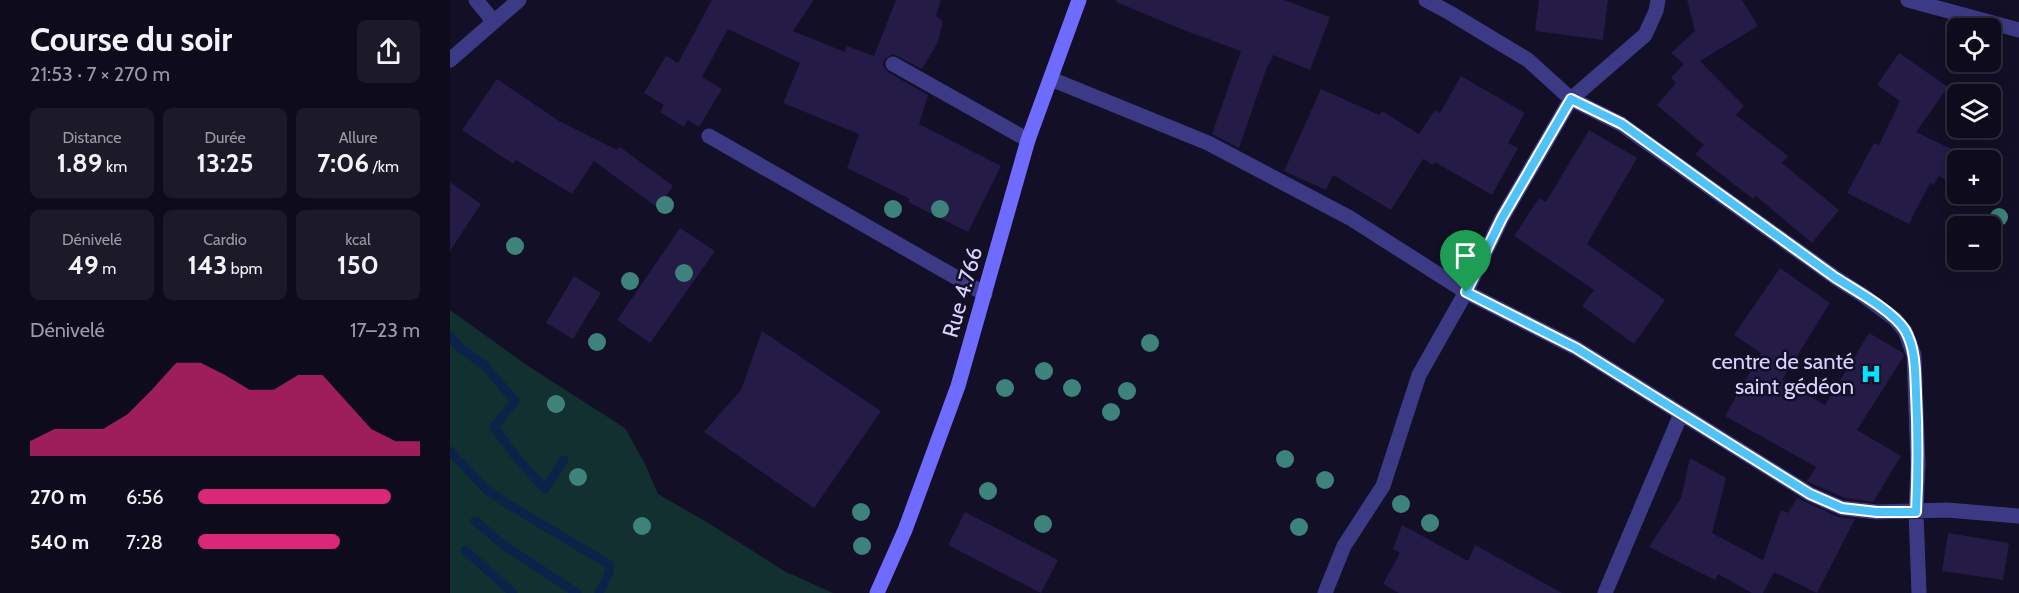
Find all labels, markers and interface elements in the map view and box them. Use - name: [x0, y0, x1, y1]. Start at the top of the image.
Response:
- map controls: [1947, 18, 2001, 270]
- button: locate: [1947, 18, 2001, 72]
- text: Course du soir: [30, 19, 232, 59]
- button: share: [357, 20, 420, 83]
- text: 21:53 · 7 × 270 m: [30, 62, 170, 86]
- button: layers: [1947, 84, 2001, 138]
- text: Distance: [63, 128, 121, 147]
- text: Durée: [204, 128, 246, 147]
- text: Allure: [339, 128, 377, 147]
- text: 1.89: [57, 147, 102, 179]
- text: 13:25: [196, 147, 254, 179]
- text: 7:06: [317, 147, 369, 179]
- button: +: [1947, 150, 2001, 204]
- text: km: [102, 157, 127, 176]
- text: /km: [369, 157, 399, 176]
- button: −: [1947, 216, 2001, 270]
- text: Dénivelé: [62, 230, 122, 249]
- text: Cardio: [203, 230, 247, 249]
- text: kcal: [345, 230, 371, 249]
- pin: [1440, 230, 1491, 292]
- icon: arrive: [1449, 239, 1482, 272]
- street label: Rue 4.766: [937, 244, 988, 341]
- text: 49: [68, 249, 99, 281]
- text: 143: [187, 249, 227, 281]
- text: 150: [337, 249, 379, 281]
- text: m: [99, 259, 116, 278]
- text: bpm: [227, 259, 263, 278]
- text: Dénivelé: [30, 318, 105, 342]
- text: 17–23 m: [350, 318, 420, 342]
- place label: centre de santé saint gédéon: [1712, 348, 1854, 400]
- hospital icon: centre de santé saint gédéon: [1859, 362, 1883, 386]
- text: 270 m: [30, 485, 87, 509]
- text: 6:56: [126, 485, 164, 509]
- text: 540 m: [30, 530, 89, 554]
- text: 7:28: [126, 530, 163, 554]

